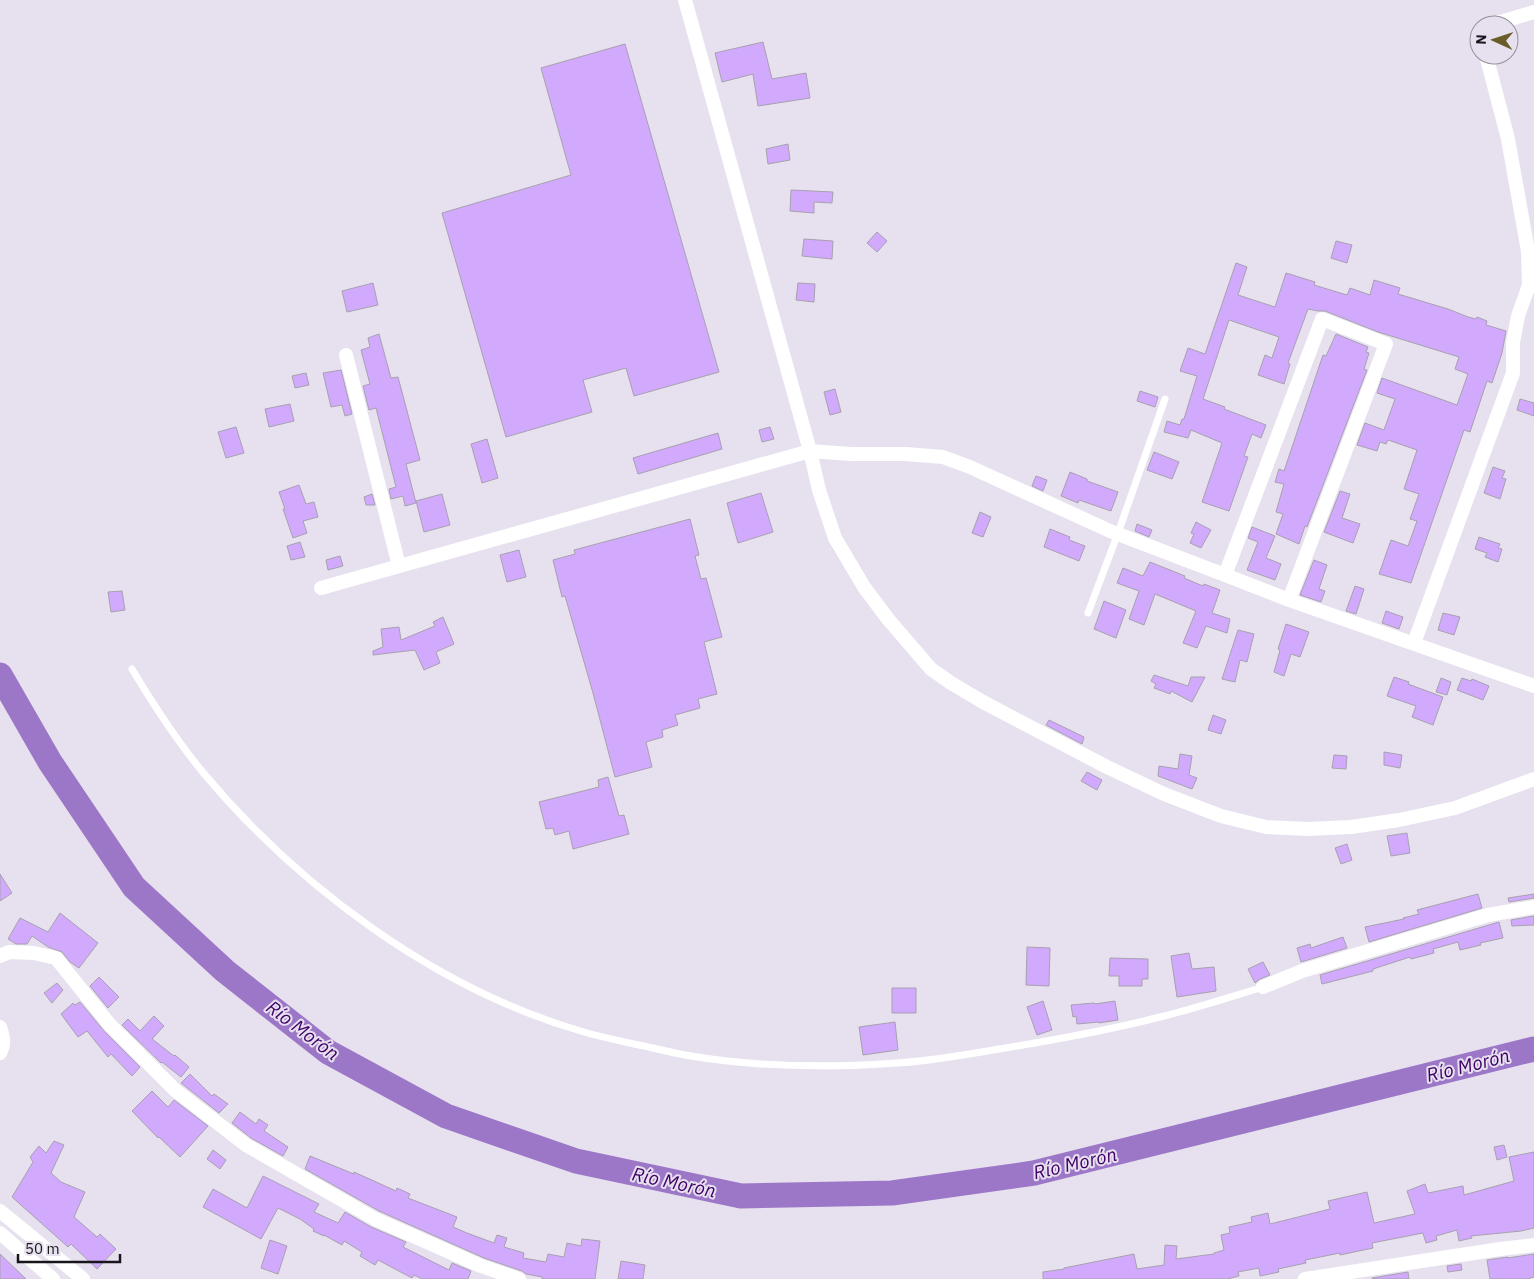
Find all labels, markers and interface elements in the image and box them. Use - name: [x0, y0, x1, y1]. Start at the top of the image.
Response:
- north arrow: [1469, 15, 1519, 65]
- text: N: [1472, 34, 1490, 45]
- water label: Río Morón: [262, 995, 344, 1065]
- water label: Río Morón: [1424, 1043, 1512, 1087]
- water label: Río Morón: [1031, 1142, 1119, 1184]
- water label: Río Morón: [630, 1161, 718, 1203]
- scale bar: [18, 1232, 120, 1264]
- text: 50 m: [25, 1239, 60, 1258]

